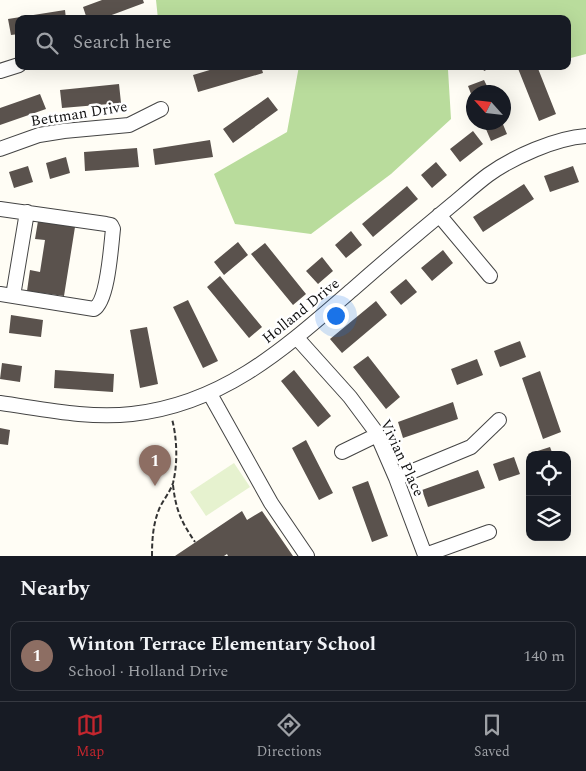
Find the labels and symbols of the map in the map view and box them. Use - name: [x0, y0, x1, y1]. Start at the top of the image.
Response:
- north arrow: [466, 85, 511, 130]
- street label: Bettman Drive: [29, 95, 129, 133]
- street label: Holland Drive: [257, 272, 345, 350]
- your location: [323, 303, 349, 329]
- street label: Vivian Place: [374, 415, 430, 501]
- pin: 1: [139, 445, 171, 486]

